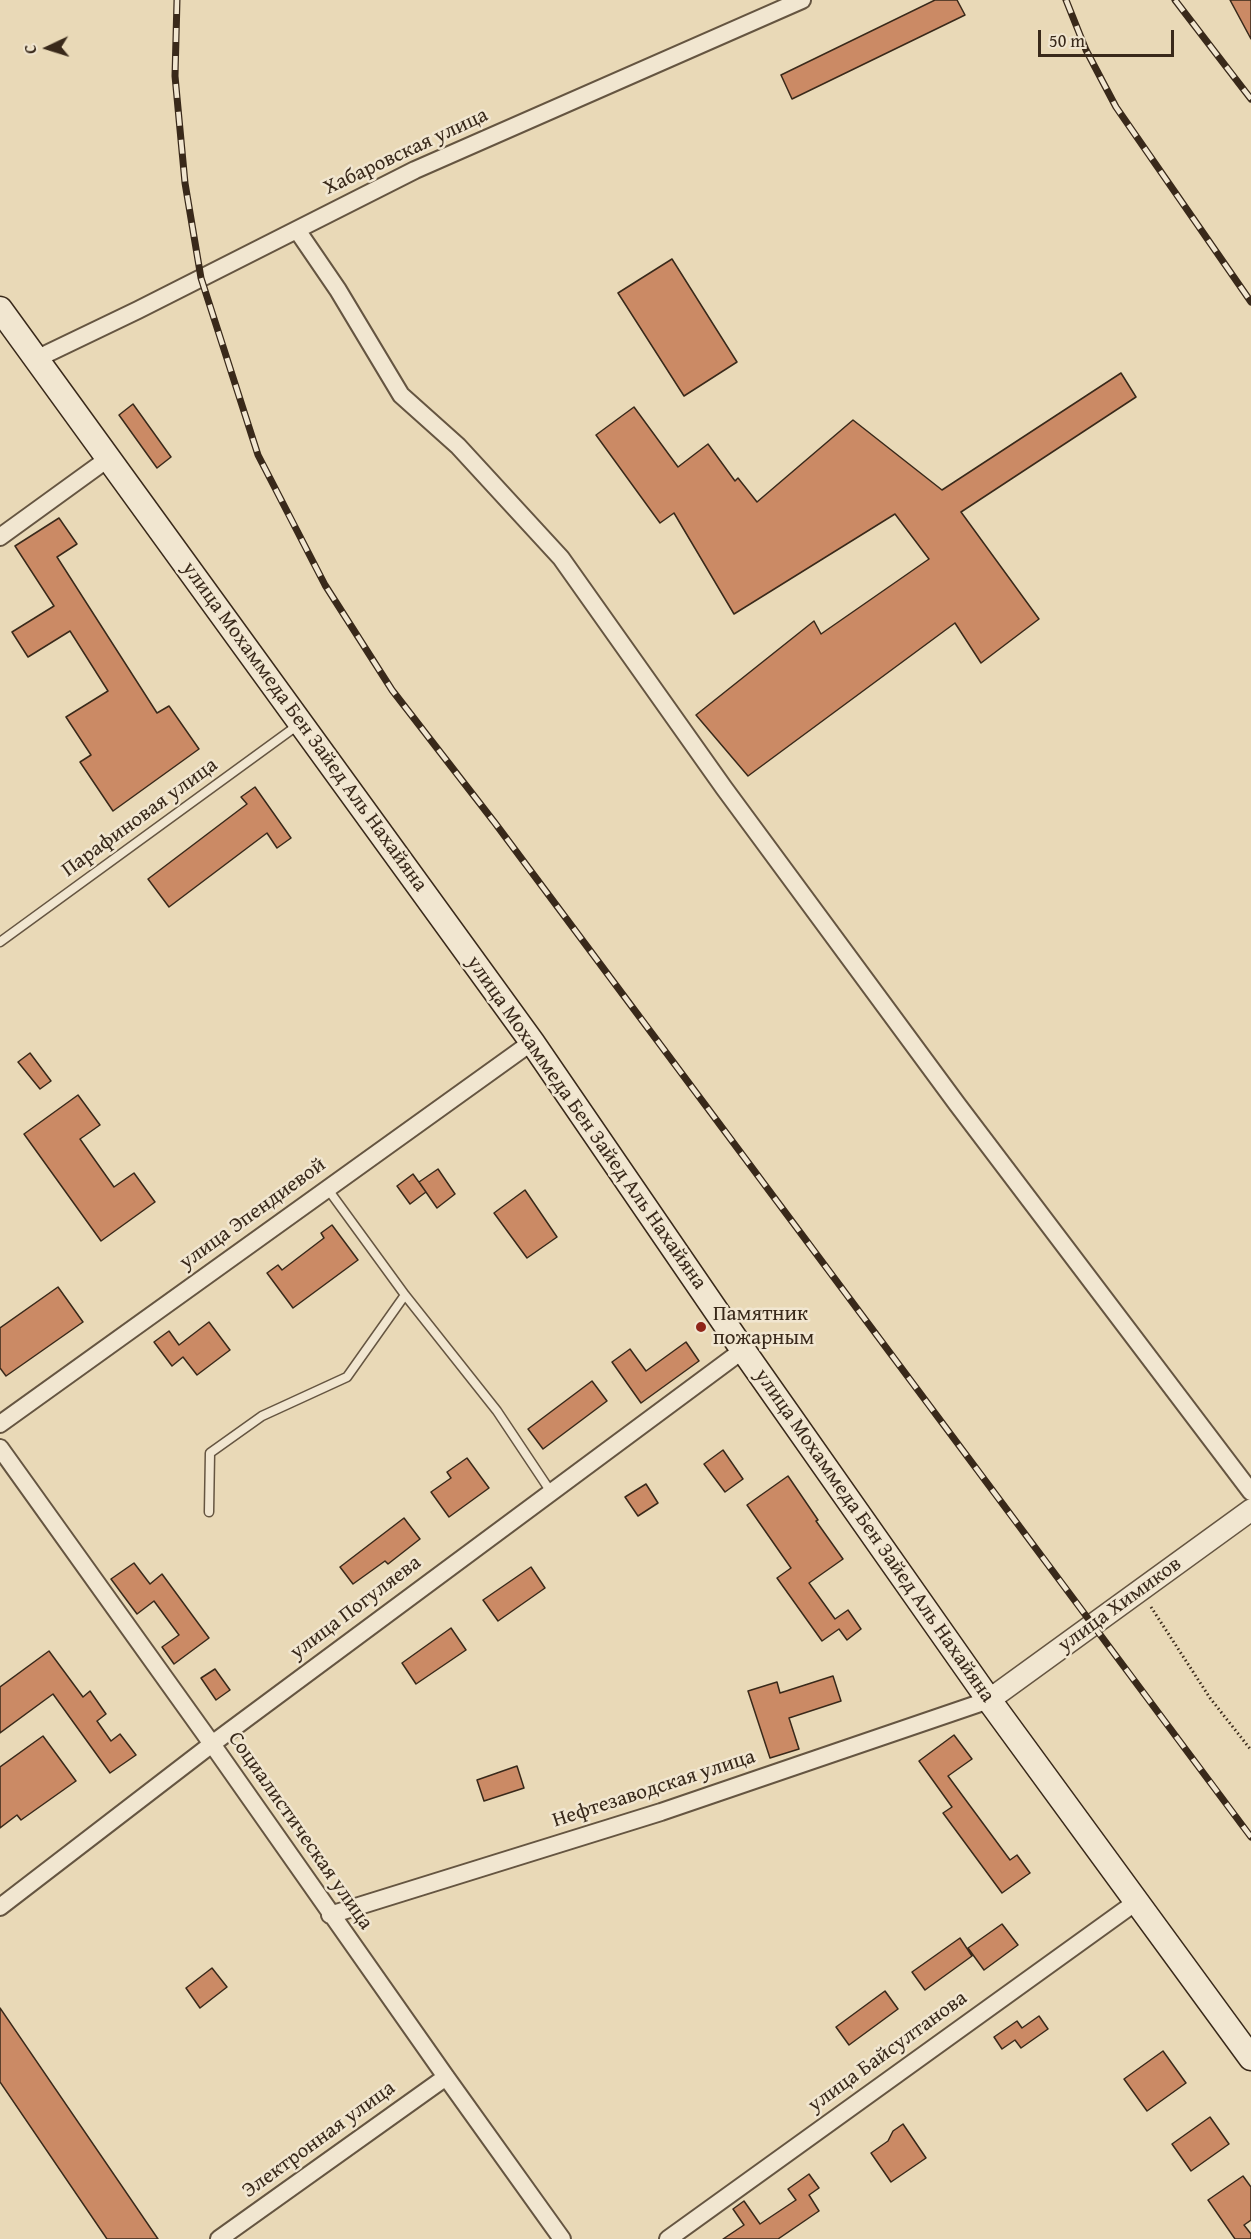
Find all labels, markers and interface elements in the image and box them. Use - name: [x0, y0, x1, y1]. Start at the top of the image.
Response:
- north arrow: [18, 18, 78, 78]
- scale bar: [1041, 18, 1178, 56]
- text: 50 m: [1049, 27, 1085, 54]
- text: С: [18, 44, 42, 55]
- street label: Хабаровская улица: [320, 103, 492, 201]
- street label: улица Мохаммеда Бен Зайед Аль Нахайяна: [176, 557, 432, 897]
- street label: Парафиновая улица: [57, 753, 223, 883]
- street label: улица Мохаммеда Бен Зайед Аль Нахайяна: [460, 951, 712, 1295]
- street label: улица Эпендиевой: [175, 1153, 331, 1275]
- place label: Памятник пожарным: [713, 1302, 814, 1352]
- marker: Памятник пожарным: [694, 1320, 708, 1334]
- street label: улица Мохаммеда Бен Зайед Аль Нахайяна: [748, 1364, 1000, 1708]
- street label: улица Погуляева: [286, 1551, 426, 1665]
- street label: улица Химиков: [1053, 1552, 1187, 1658]
- street label: Социалистическая улица: [222, 1727, 378, 1935]
- street label: Нефтезаводская улица: [549, 1744, 759, 1834]
- street label: улица Байсултанова: [804, 1986, 972, 2118]
- street label: Электронная улица: [238, 2076, 400, 2204]

